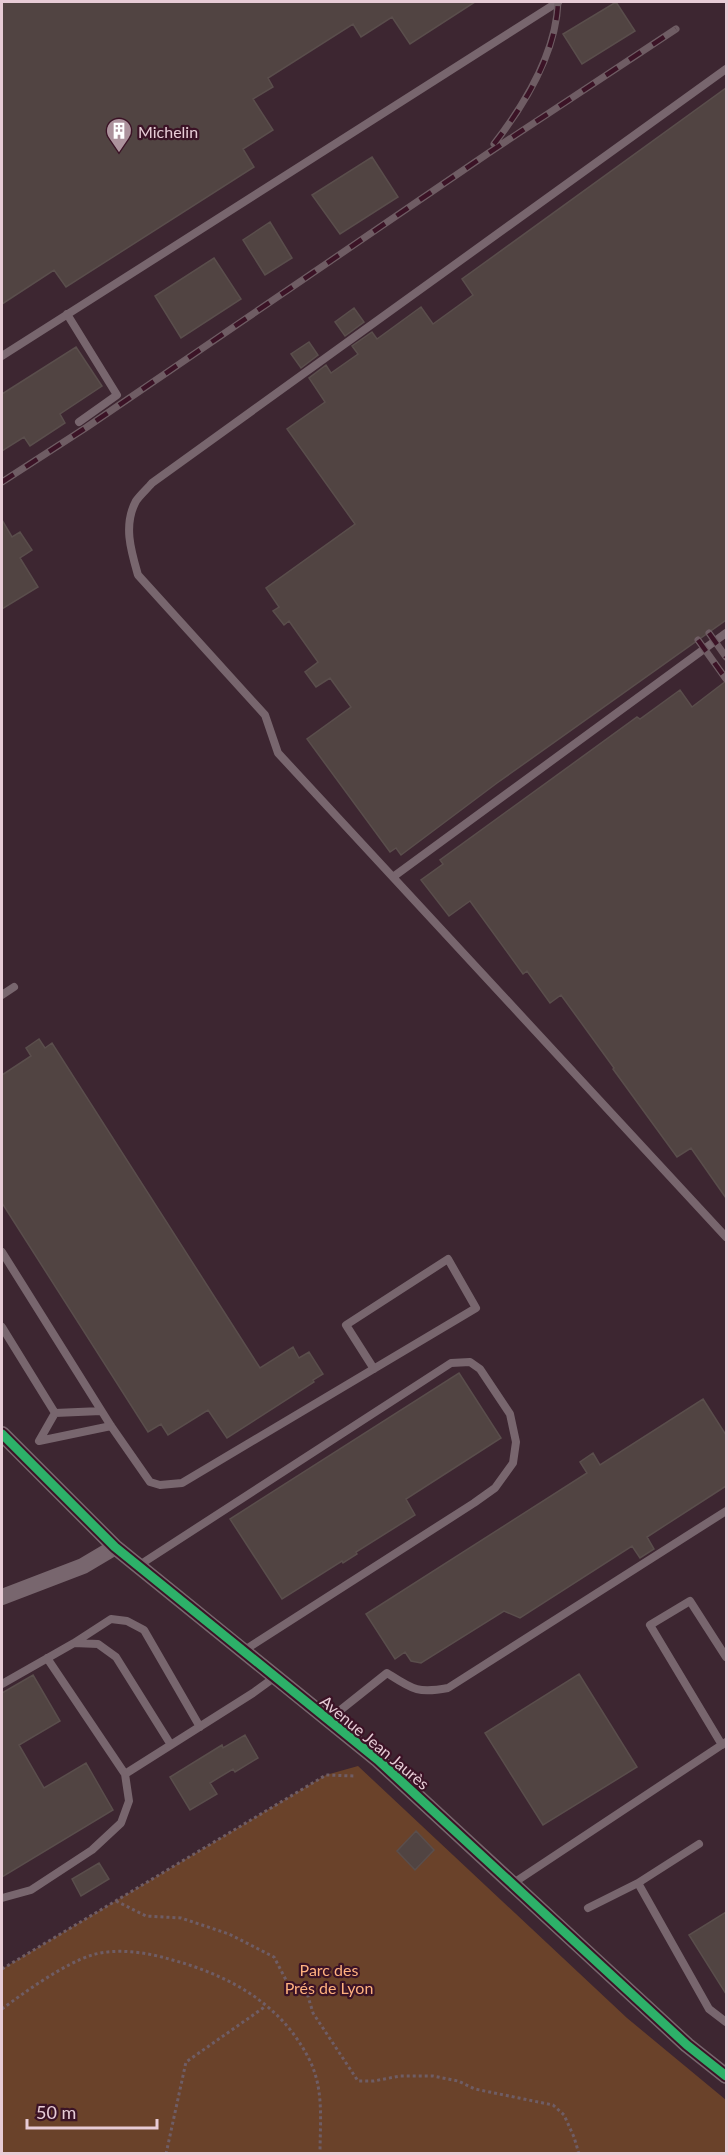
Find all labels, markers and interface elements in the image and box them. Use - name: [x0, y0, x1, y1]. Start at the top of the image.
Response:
- building icon: Michelin: [104, 116, 134, 154]
- place label: Michelin: [138, 122, 198, 141]
- street label: Avenue Jean Jaurès: [317, 1691, 433, 1793]
- park label: Parc des Prés de Lyon: [285, 1960, 373, 1997]
- scale bar: [27, 2092, 158, 2130]
- text: 50 m: [36, 2101, 76, 2123]

